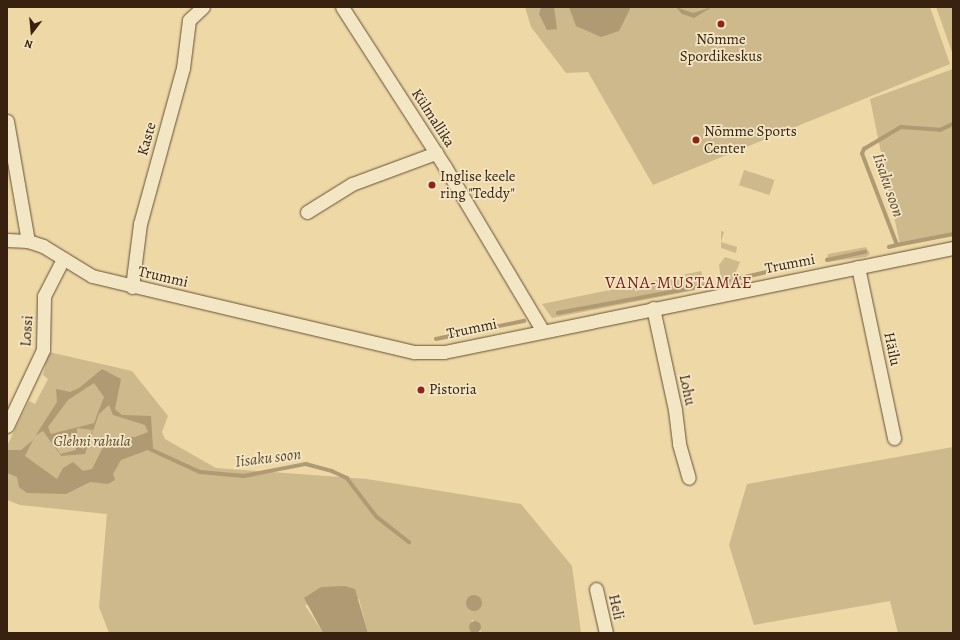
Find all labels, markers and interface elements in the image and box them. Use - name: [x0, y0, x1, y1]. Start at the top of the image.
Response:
- north arrow: [12, 12, 52, 52]
- marker: Nõmme Spordikeskus: [716, 19, 726, 29]
- place label: Nõmme Spordikeskus: [680, 30, 762, 65]
- text: N: [23, 36, 34, 52]
- street label: Külmallika: [407, 85, 459, 151]
- street label: Kaste: [134, 120, 160, 158]
- place label: Nõmme Sports Center: [704, 122, 797, 157]
- marker: Nõmme Sports Center: [691, 135, 701, 145]
- water label: Iisaku soon: [868, 150, 908, 220]
- place label: Inglise keele ring "Teddy": [440, 167, 516, 202]
- marker: Inglise keele ring "Teddy": [427, 180, 437, 190]
- street label: Trummi: [763, 250, 817, 278]
- street label: Trummi: [136, 263, 190, 291]
- district label: VANA-MUSTAMÄE: [605, 273, 753, 293]
- street label: Lossi: [17, 315, 37, 347]
- street label: Trummi: [445, 315, 499, 343]
- street label: Häilu: [880, 330, 904, 368]
- street label: Lohu: [675, 373, 699, 407]
- place label: Pistoria: [429, 381, 477, 399]
- marker: Pistoria: [416, 385, 426, 395]
- park label: Glehni rahula: [53, 433, 131, 451]
- water label: Iisaku soon: [234, 444, 302, 472]
- street label: Heli: [604, 592, 628, 622]

